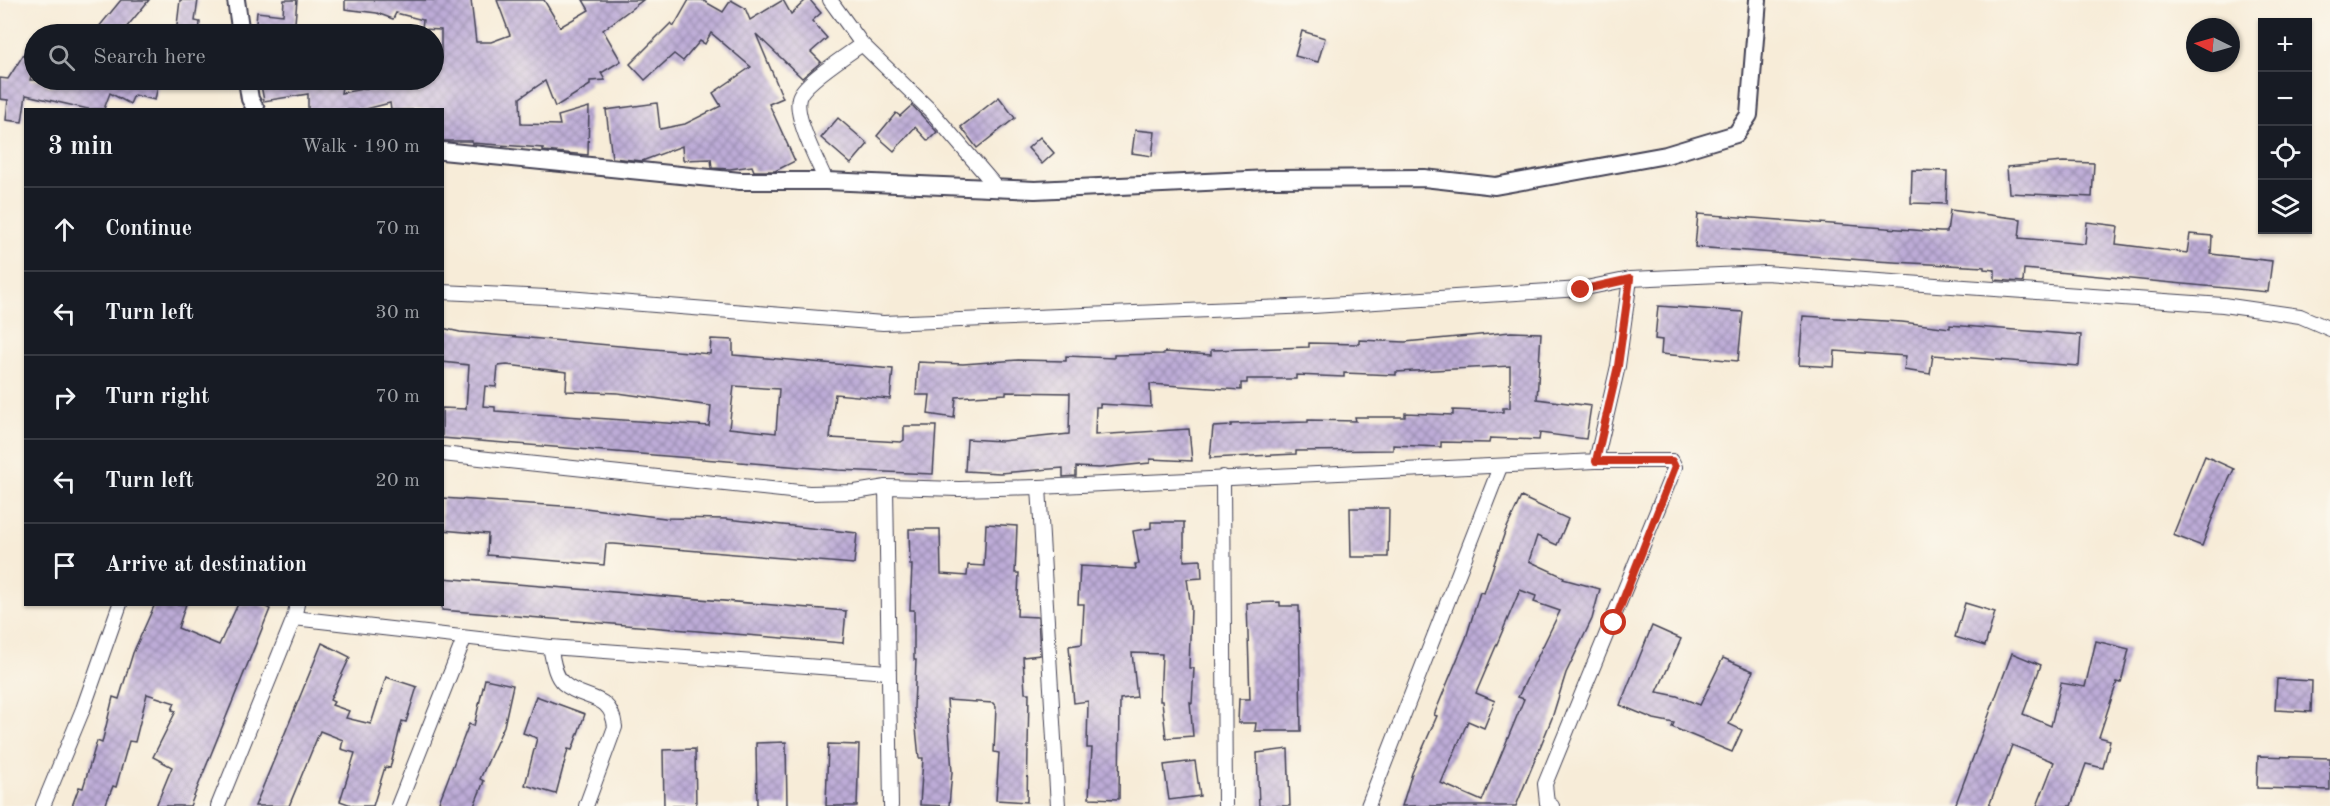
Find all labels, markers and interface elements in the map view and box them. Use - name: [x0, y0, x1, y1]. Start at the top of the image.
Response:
- north arrow: [2186, 18, 2240, 72]
- map controls: [2258, 18, 2312, 234]
- button: +: [2258, 18, 2312, 72]
- search box: [24, 24, 444, 90]
- icon: search: [45, 41, 78, 74]
- text: Search here: [93, 46, 206, 68]
- button: −: [2258, 72, 2312, 126]
- button: locate: [2258, 126, 2312, 180]
- text: 3 min: [48, 134, 113, 160]
- text: Walk · 190 m: [301, 137, 420, 157]
- button: layers: [2258, 180, 2312, 234]
- icon: ahead: [48, 213, 81, 246]
- text: Continue: [105, 218, 192, 240]
- text: 70 m: [375, 219, 420, 239]
- route end: [1567, 276, 1593, 302]
- icon: left: [48, 297, 81, 330]
- text: Turn left: [105, 302, 194, 324]
- text: 30 m: [375, 303, 420, 323]
- icon: right: [48, 381, 81, 414]
- text: Turn right: [105, 386, 209, 408]
- text: 70 m: [375, 387, 420, 407]
- icon: left: [48, 465, 81, 498]
- text: Turn left: [105, 470, 194, 492]
- text: 20 m: [375, 471, 420, 491]
- icon: arrive: [48, 549, 81, 582]
- text: Arrive at destination: [105, 554, 307, 576]
- route start: [1600, 609, 1626, 635]

